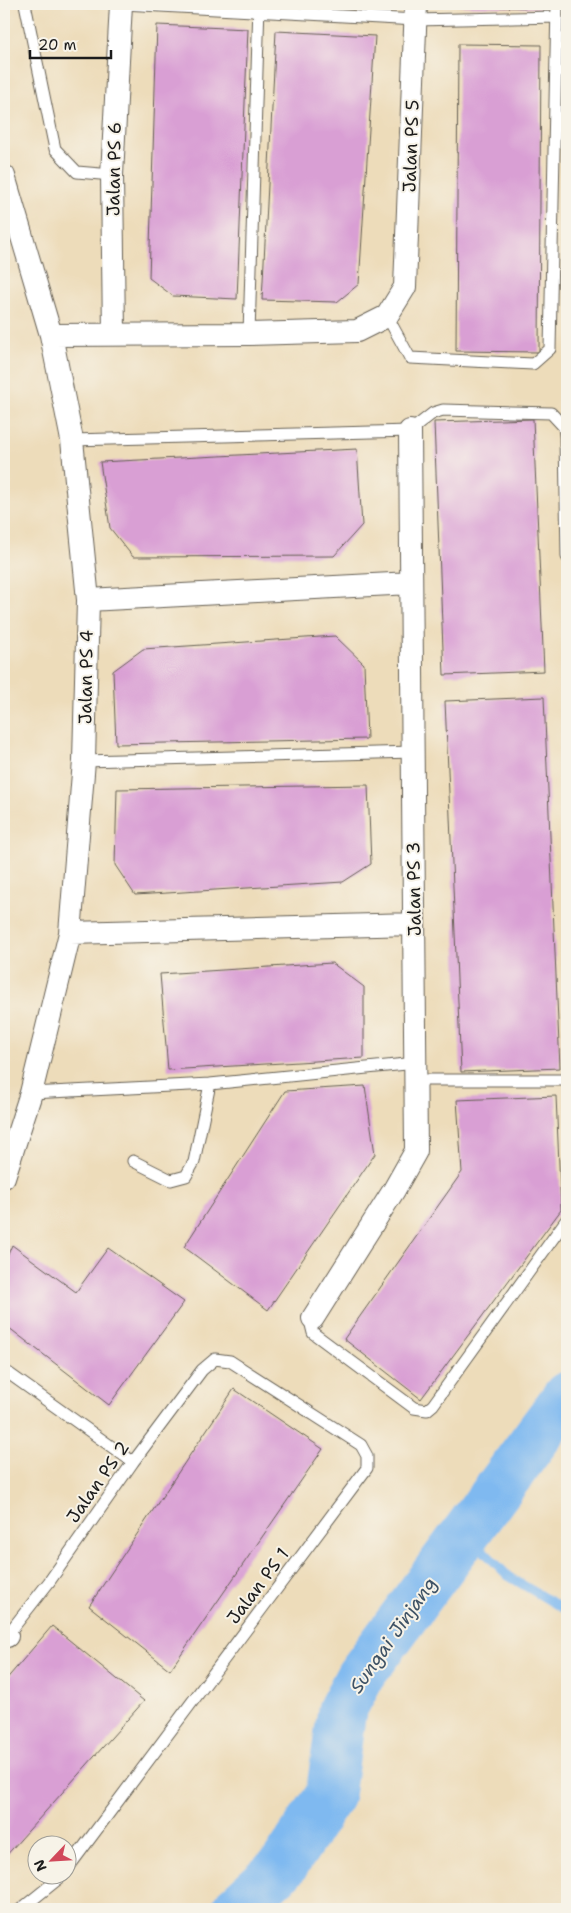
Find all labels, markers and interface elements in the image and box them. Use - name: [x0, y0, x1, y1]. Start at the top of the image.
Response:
- scale bar: [30, 28, 111, 60]
- text: 20 m: [38, 35, 77, 55]
- street label: Jalan PS 5: [397, 99, 425, 193]
- street label: Jalan PS 6: [101, 121, 127, 217]
- street label: Jalan PS 4: [73, 629, 99, 725]
- street label: Jalan PS 3: [401, 841, 427, 937]
- street label: Jalan PS 2: [61, 1436, 135, 1528]
- street label: Jalan PS 1: [221, 1543, 295, 1629]
- water label: Sungai Jinjang: [344, 1572, 442, 1698]
- north arrow: [28, 1836, 78, 1886]
- text: N: [30, 1857, 51, 1874]

